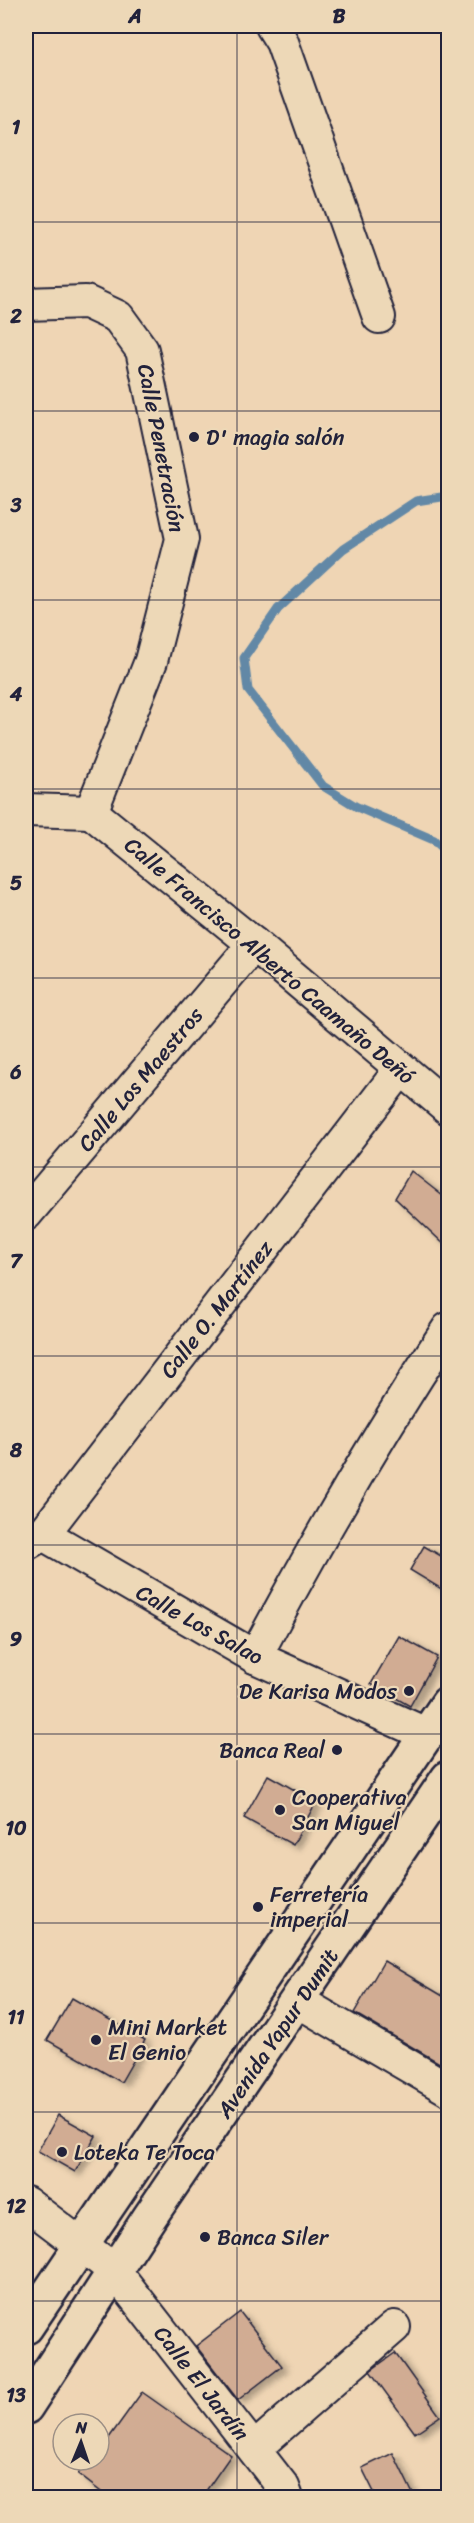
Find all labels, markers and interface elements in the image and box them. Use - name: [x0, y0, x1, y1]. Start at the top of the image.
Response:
- text: A: [127, 0, 142, 34]
- text: B: [333, 0, 346, 34]
- text: 1: [12, 110, 21, 145]
- text: 2: [9, 299, 22, 334]
- street label: Calle Penetración: [126, 361, 197, 536]
- place label: D' magia salón: [206, 418, 345, 457]
- marker: D' magia salón: [187, 430, 201, 444]
- text: 3: [10, 488, 22, 523]
- text: 4: [9, 677, 23, 712]
- street label: Calle Francisco Alberto Caamaño Deñó: [115, 826, 425, 1095]
- text: 5: [10, 866, 22, 901]
- street label: Calle Los Maestros: [68, 997, 214, 1161]
- text: 6: [9, 1055, 22, 1090]
- street label: Calle O. Martínez: [150, 1231, 284, 1387]
- text: 7: [10, 1244, 23, 1279]
- text: 8: [9, 1433, 23, 1468]
- street label: Calle Los Salao: [129, 1573, 271, 1676]
- text: 9: [10, 1622, 22, 1657]
- place label: De Karisa Modos: [239, 1672, 398, 1711]
- marker: De Karisa Modos: [402, 1684, 416, 1698]
- place label: Banca Real: [219, 1731, 326, 1770]
- marker: Banca Real: [330, 1743, 344, 1757]
- place label: Cooperativa San Miguel: [292, 1778, 407, 1842]
- marker: Cooperativa San Miguel: [273, 1803, 287, 1817]
- text: 10: [5, 1811, 27, 1846]
- place label: Ferretería imperial: [270, 1875, 368, 1939]
- marker: Ferretería imperial: [251, 1900, 265, 1914]
- street label: Avenida Yapur Dumit: [205, 1940, 349, 2127]
- text: 11: [7, 2000, 25, 2035]
- place label: Mini Market El Genio: [108, 2008, 228, 2072]
- marker: Mini Market El Genio: [89, 2033, 103, 2047]
- place label: Loteka Te Toca: [74, 2133, 215, 2172]
- marker: Loteka Te Toca: [55, 2145, 69, 2159]
- text: 12: [6, 2189, 27, 2224]
- place label: Banca Siler: [217, 2218, 330, 2257]
- marker: Banca Siler: [198, 2230, 212, 2244]
- street label: Calle El Jardín: [144, 2317, 260, 2450]
- text: 13: [6, 2378, 26, 2413]
- north arrow: [51, 2412, 111, 2472]
- text: N: [74, 2413, 88, 2442]

